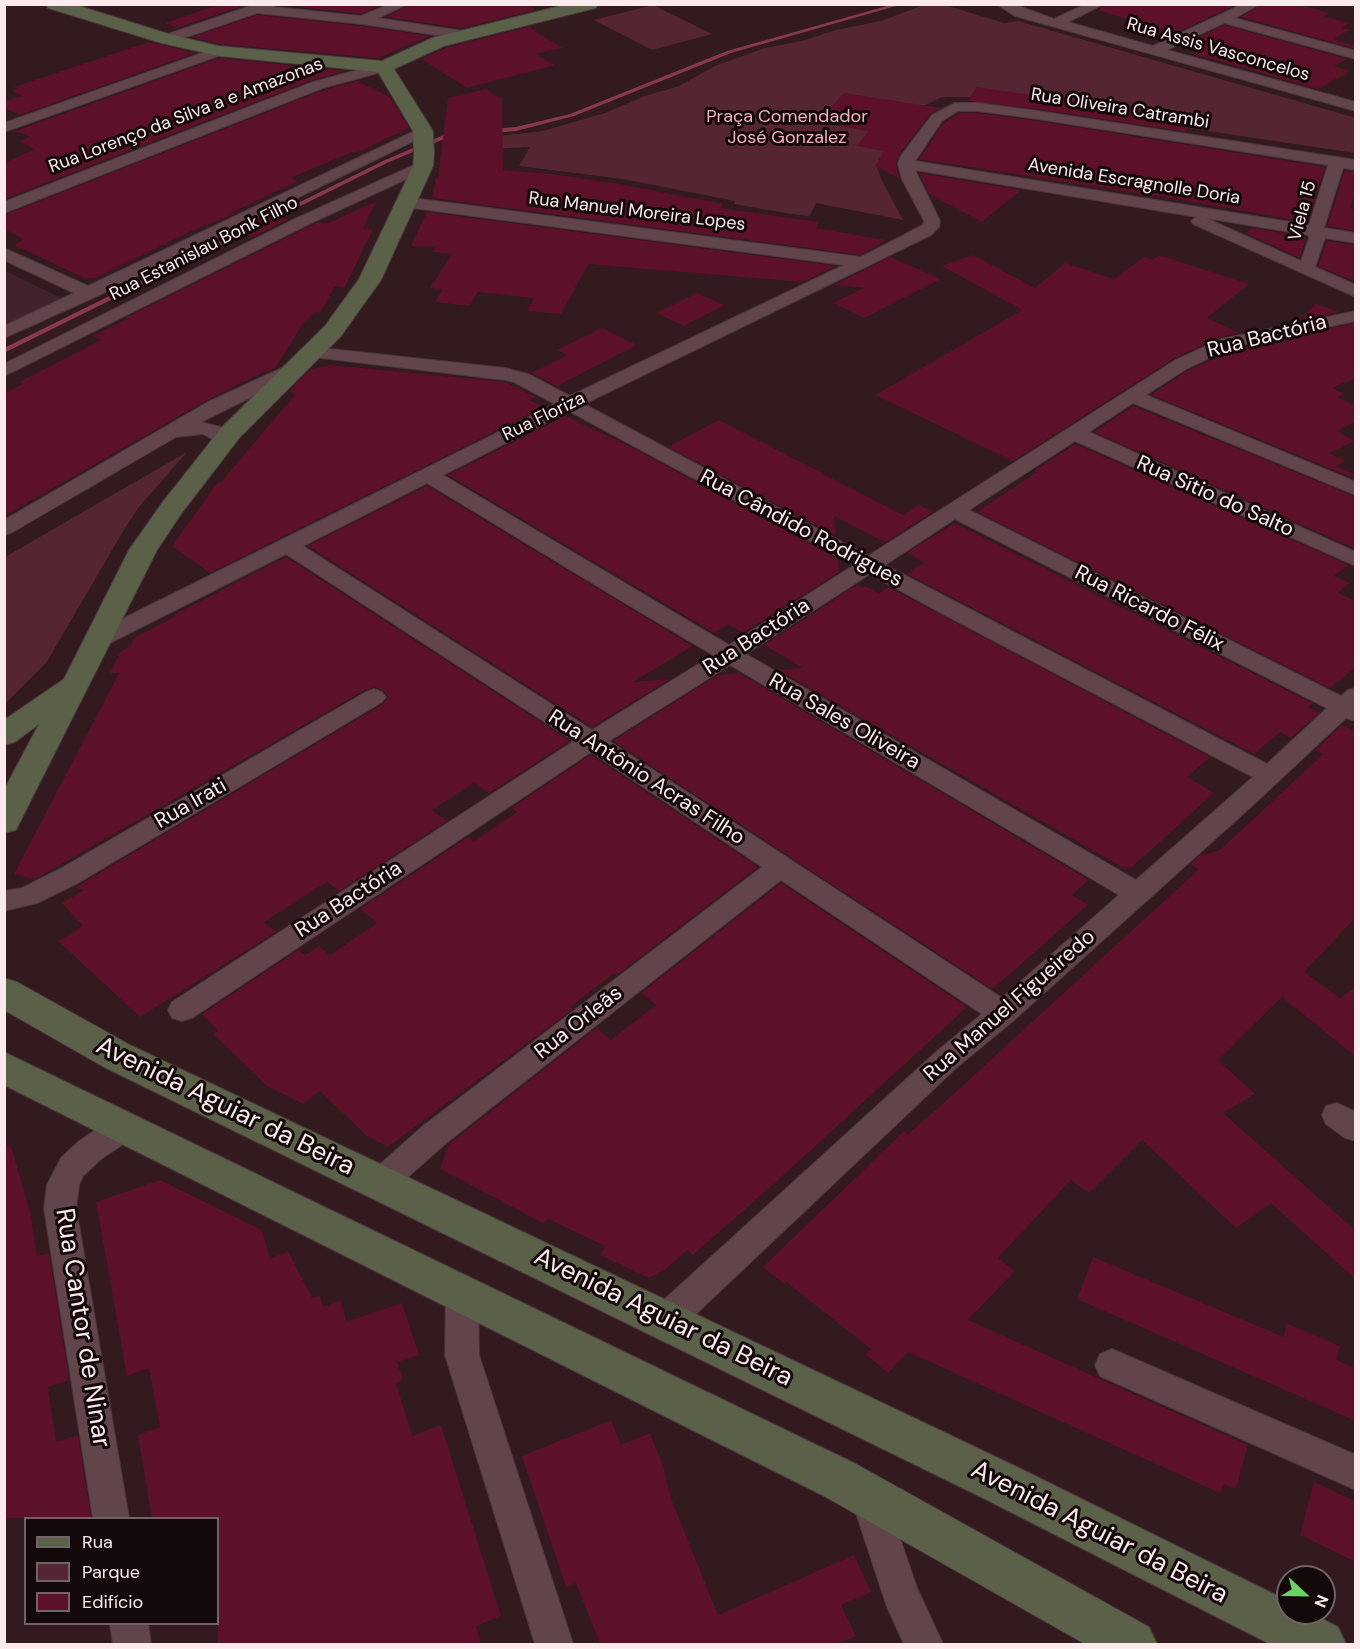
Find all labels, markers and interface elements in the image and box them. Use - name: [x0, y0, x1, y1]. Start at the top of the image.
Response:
- street label: Rua Assis Vasconcelos: [1124, 14, 1312, 86]
- street label: Rua Lorenço da Silva a e Amazonas: [46, 54, 326, 178]
- street label: Rua Oliveira Catrambi: [1029, 84, 1211, 134]
- park label: Praça Comendador José Gonzalez: [706, 106, 868, 148]
- street label: Avenida Escragnolle Doria: [1026, 155, 1242, 209]
- street label: Viela 15: [1285, 178, 1321, 244]
- street label: Rua Manuel Moreira Lopes: [527, 188, 747, 236]
- street label: Rua Estanislau Bonk Filho: [106, 192, 302, 306]
- street label: Rua Bactória: [1205, 310, 1329, 364]
- street label: Rua Floriza: [499, 388, 589, 446]
- street label: Rua Sítio do Salto: [1132, 451, 1298, 543]
- street label: Rua Cândido Rodrigues: [695, 465, 907, 593]
- street label: Rua Ricardo Félix: [1070, 561, 1228, 657]
- street label: Rua Bactória: [699, 593, 815, 681]
- street label: Rua Sales Oliveira: [764, 668, 924, 776]
- street label: Rua Antônio Acras Filho: [543, 705, 749, 851]
- street label: Rua Irati: [151, 773, 231, 835]
- street label: Rua Bactória: [291, 856, 407, 944]
- street label: Rua Manuel Figueiredo: [919, 925, 1101, 1087]
- street label: Rua Orleãs: [530, 981, 628, 1065]
- street label: Avenida Aguiar da Beira: [91, 1031, 359, 1183]
- street label: Rua Cantor de Ninar: [48, 1206, 116, 1450]
- street label: Avenida Aguiar da Beira: [529, 1242, 797, 1394]
- street label: Avenida Aguiar da Beira: [966, 1455, 1232, 1611]
- legend: [24, 1517, 219, 1625]
- text: Rua: [82, 1530, 113, 1554]
- text: Parque: [82, 1560, 140, 1584]
- north arrow: [1276, 1565, 1336, 1625]
- text: Edifício: [82, 1590, 143, 1614]
- text: N: [1309, 1592, 1333, 1611]

